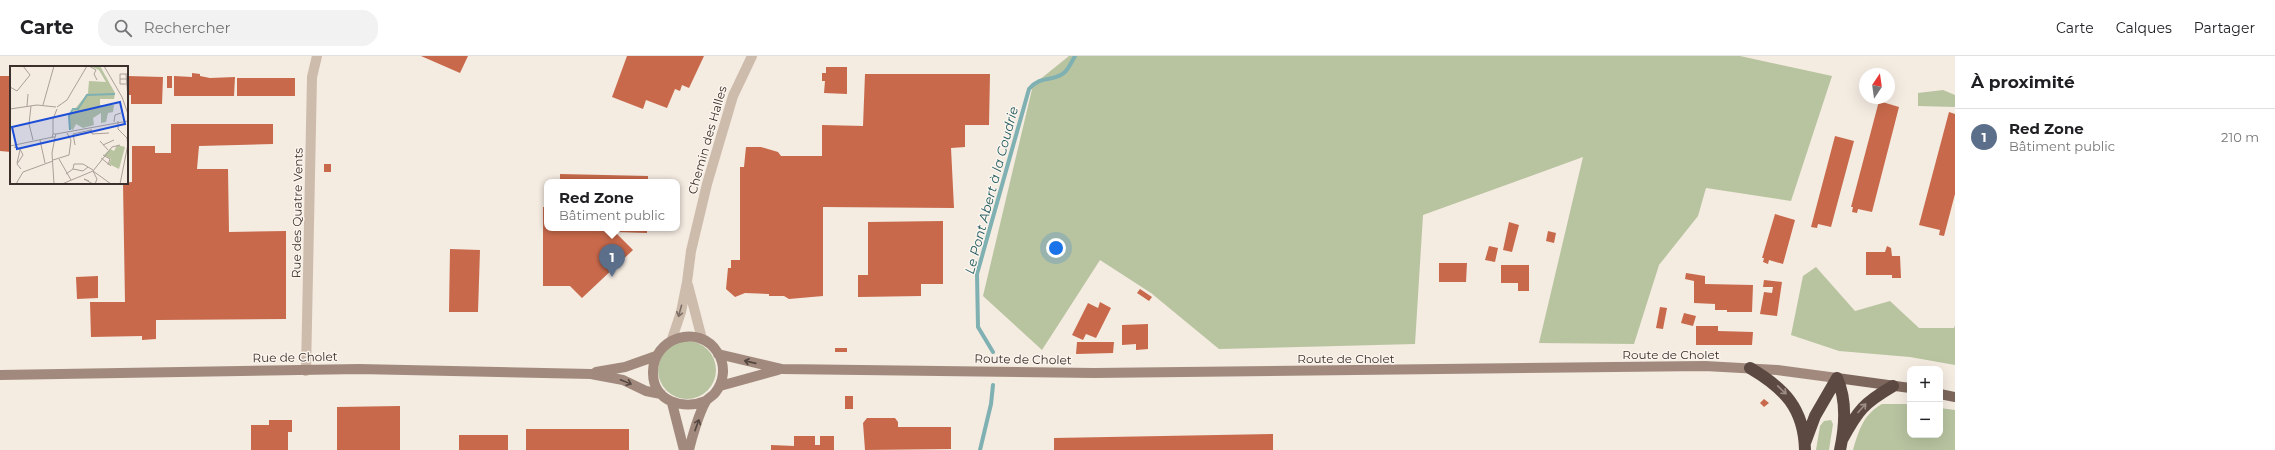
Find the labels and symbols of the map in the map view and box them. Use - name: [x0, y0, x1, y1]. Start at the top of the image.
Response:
- inset map: [10, 66, 128, 184]
- north arrow: [1859, 68, 1895, 104]
- street label: Chemin des Halles: [684, 84, 730, 196]
- water label: Le Pont Abert à la Coudrie: [961, 104, 1021, 276]
- street label: Rue des Quatre Vents: [288, 148, 306, 278]
- your location: [1046, 238, 1066, 258]
- pin: 1: [599, 244, 625, 277]
- one-way arrow: [676, 304, 684, 317]
- street label: Route de Cholet: [1622, 347, 1720, 362]
- street label: Rue de Cholet: [252, 349, 338, 365]
- street label: Route de Cholet: [974, 351, 1072, 367]
- street label: Route de Cholet: [1297, 351, 1395, 366]
- one-way arrow: [744, 358, 757, 366]
- one-way arrow: [620, 379, 632, 386]
- one-way arrow: [1777, 386, 1787, 395]
- one-way arrow: [1857, 403, 1867, 413]
- one-way arrow: [694, 419, 701, 432]

